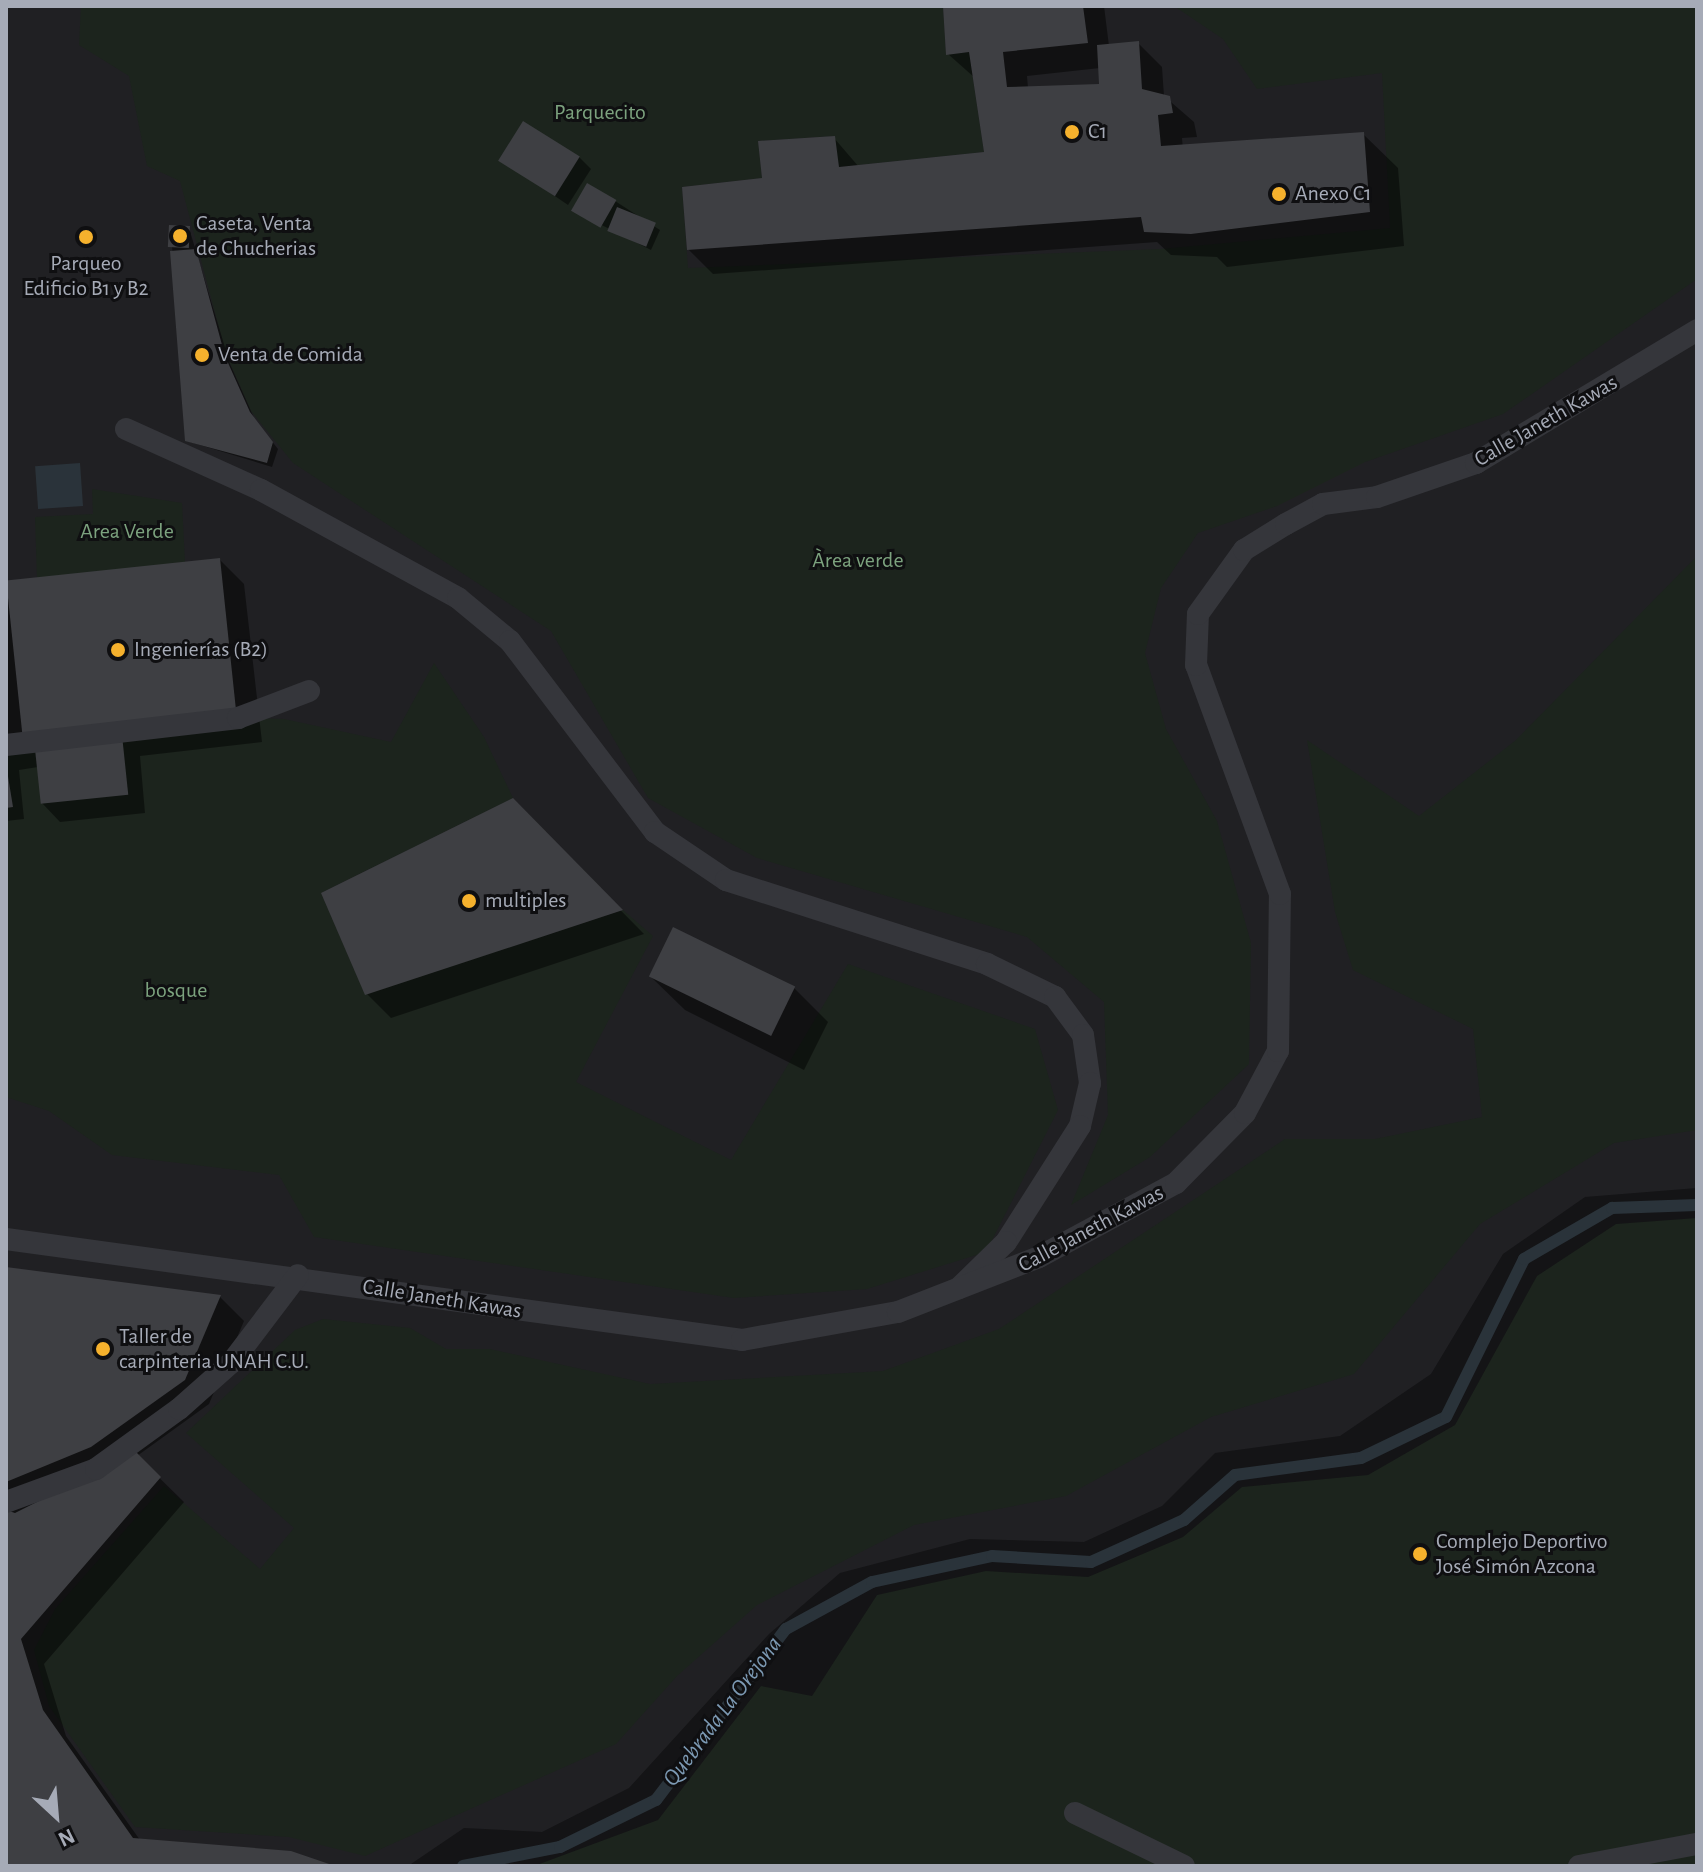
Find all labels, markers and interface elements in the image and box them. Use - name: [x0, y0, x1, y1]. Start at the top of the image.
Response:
- park label: Parquecito: [554, 100, 646, 126]
- place label: C1: [1088, 119, 1107, 145]
- marker: C1: [1063, 123, 1081, 141]
- place label: Anexo C1: [1295, 181, 1372, 207]
- marker: Anexo C1: [1270, 185, 1288, 203]
- place label: Caseta, Venta de Chucherias: [196, 210, 316, 262]
- marker: Caseta, Venta de Chucherias: [171, 227, 189, 245]
- marker: Parqueo Edificio B1 y B2: [77, 228, 95, 246]
- place label: Parqueo Edificio B1 y B2: [23, 250, 149, 302]
- place label: Venta de Comida: [218, 342, 363, 368]
- marker: Venta de Comida: [193, 346, 211, 364]
- street label: Calle Janeth Kawas: [1470, 369, 1622, 473]
- park label: Area Verde: [80, 519, 174, 545]
- park label: Àrea verde: [812, 548, 904, 574]
- place label: Ingenierías (B2): [134, 637, 268, 663]
- marker: Ingenierías (B2): [109, 641, 127, 659]
- place label: multiples: [485, 888, 567, 914]
- marker: multiples: [460, 892, 478, 910]
- park label: bosque: [145, 978, 207, 1004]
- street label: Calle Janeth Kawas: [1014, 1180, 1168, 1278]
- street label: Calle Janeth Kawas: [361, 1273, 523, 1325]
- place label: Taller de carpinteria UNAH C.U.: [119, 1323, 309, 1374]
- marker: Taller de carpinteria UNAH C.U.: [94, 1340, 112, 1358]
- place label: Complejo Deportivo José Simón Azcona: [1436, 1528, 1608, 1580]
- marker: Complejo Deportivo José Simón Azcona: [1411, 1545, 1429, 1563]
- water label: Quebrada La Orejona: [657, 1631, 789, 1793]
- north arrow: [16, 1776, 96, 1856]
- text: N: [55, 1824, 78, 1851]

